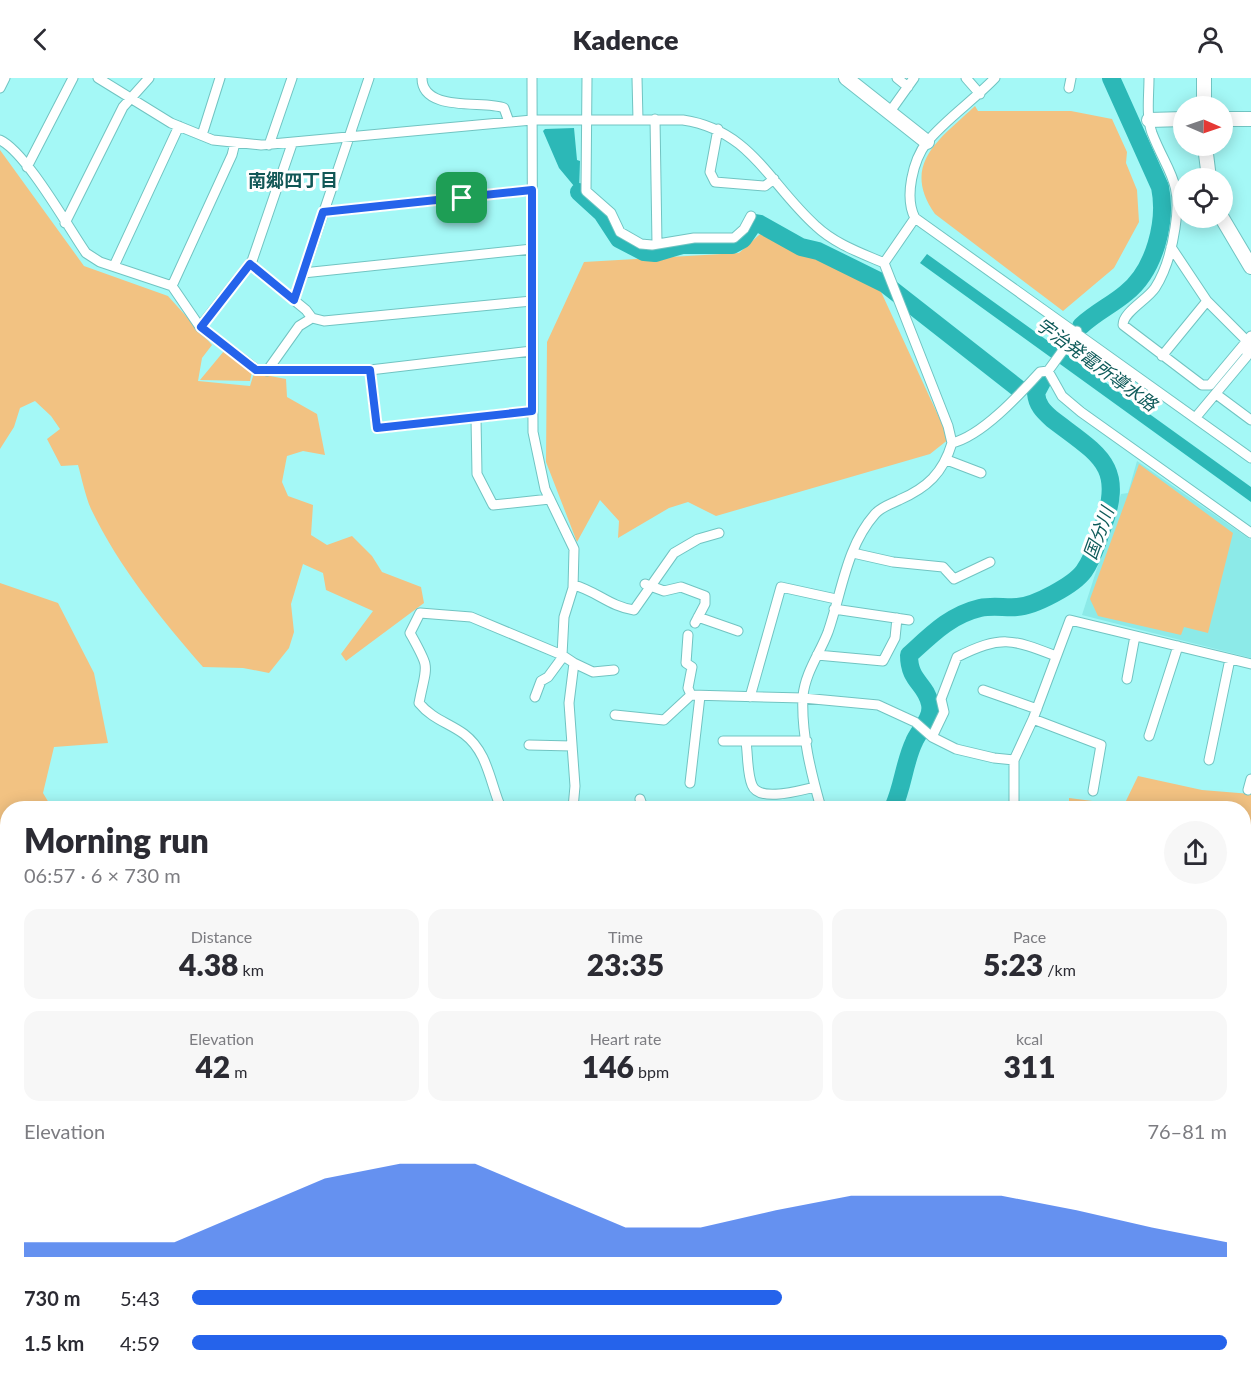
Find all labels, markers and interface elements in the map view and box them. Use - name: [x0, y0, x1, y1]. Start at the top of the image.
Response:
- icon: back: [24, 23, 57, 56]
- text: Kadence: [573, 23, 678, 56]
- icon: person: [1194, 23, 1227, 56]
- north arrow: [1173, 96, 1233, 156]
- map controls: [1173, 96, 1233, 228]
- button: locate: [1173, 168, 1233, 228]
- district label: 南郷四丁目: [248, 169, 338, 191]
- pin: [436, 172, 487, 223]
- icon: arrive: [445, 181, 478, 214]
- water label: 宇治発電所導水路: [1032, 313, 1163, 416]
- water label: 国分川: [1078, 502, 1118, 562]
- text: Morning run: [24, 820, 209, 860]
- button: share: [1164, 821, 1227, 884]
- text: 06:57 · 6 × 730 m: [24, 863, 181, 887]
- text: Distance: [191, 927, 252, 946]
- text: Time: [608, 927, 643, 946]
- text: Pace: [1013, 927, 1046, 946]
- text: 4.38: [179, 946, 238, 982]
- text: 23:35: [587, 946, 664, 982]
- text: 5:23: [983, 946, 1043, 982]
- text: km: [238, 960, 264, 979]
- text: /km: [1043, 960, 1076, 979]
- text: Elevation: [189, 1029, 254, 1048]
- text: Heart rate: [590, 1029, 661, 1048]
- text: kcal: [1016, 1029, 1043, 1048]
- text: 42: [195, 1048, 230, 1084]
- text: 146: [582, 1048, 634, 1084]
- text: 311: [1003, 1048, 1056, 1084]
- text: m: [230, 1062, 248, 1081]
- text: bpm: [634, 1062, 669, 1081]
- text: Elevation: [24, 1119, 105, 1143]
- text: 76–81 m: [1147, 1119, 1227, 1143]
- text: 730 m: [24, 1286, 80, 1310]
- text: 5:43: [120, 1286, 160, 1310]
- text: 1.5 km: [24, 1331, 84, 1355]
- text: 4:59: [120, 1331, 160, 1355]

